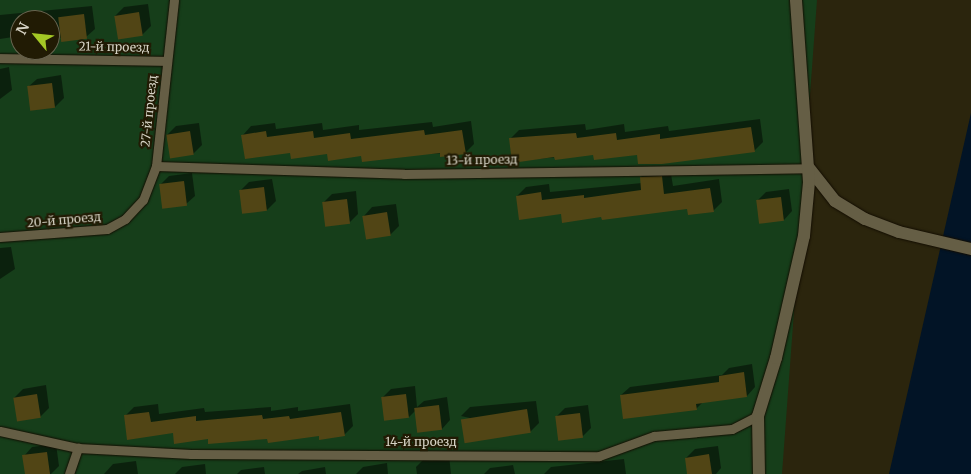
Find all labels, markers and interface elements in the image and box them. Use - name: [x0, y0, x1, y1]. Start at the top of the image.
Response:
- north arrow: [10, 10, 60, 60]
- text: N: [12, 19, 33, 38]
- street label: 21-й проезд: [78, 39, 150, 55]
- street label: 27-й проезд: [138, 74, 160, 148]
- street label: 13-й проезд: [446, 152, 518, 168]
- street label: 20-й проезд: [26, 210, 102, 230]
- street label: 14-й проезд: [385, 435, 457, 449]

